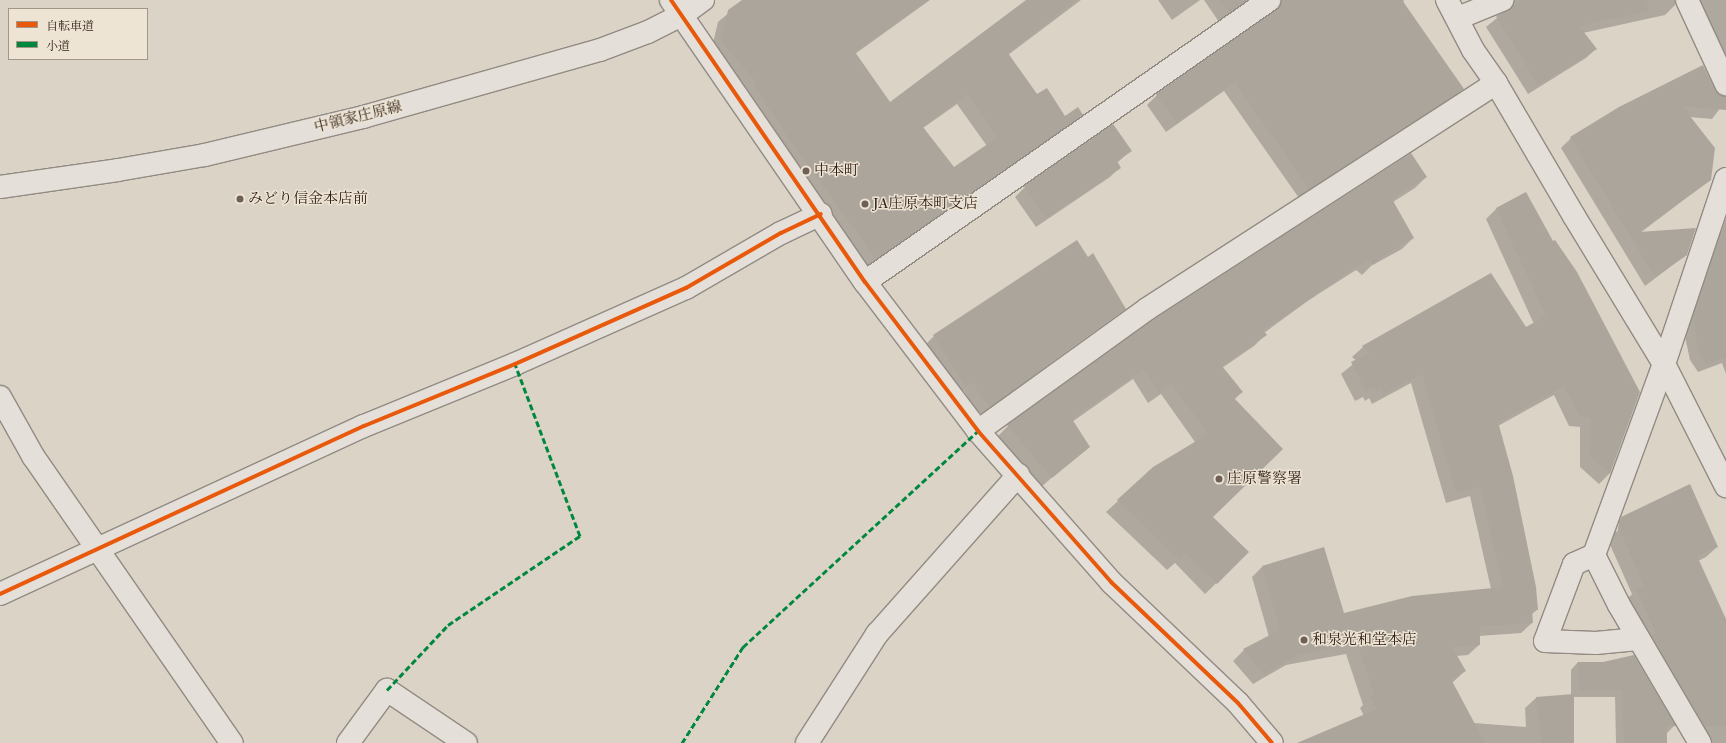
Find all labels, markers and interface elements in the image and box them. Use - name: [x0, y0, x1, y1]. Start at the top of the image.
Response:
- legend: [8, 8, 148, 60]
- text: 自転車道: [46, 19, 94, 33]
- text: 小道: [46, 39, 70, 53]
- street label: 中領家庄原線: [312, 97, 404, 137]
- place label: 中本町: [814, 162, 859, 180]
- marker: 中本町: [801, 166, 811, 176]
- place label: みどり信金本店前: [248, 190, 368, 208]
- marker: みどり信金本店前: [235, 194, 245, 204]
- place label: JA庄原本町支店: [873, 195, 978, 213]
- marker: JA庄原本町支店: [860, 199, 870, 209]
- place label: 庄原警察署: [1227, 470, 1302, 488]
- marker: 庄原警察署: [1214, 474, 1224, 484]
- place label: 和泉光和堂本店: [1312, 631, 1417, 649]
- marker: 和泉光和堂本店: [1299, 635, 1309, 645]

